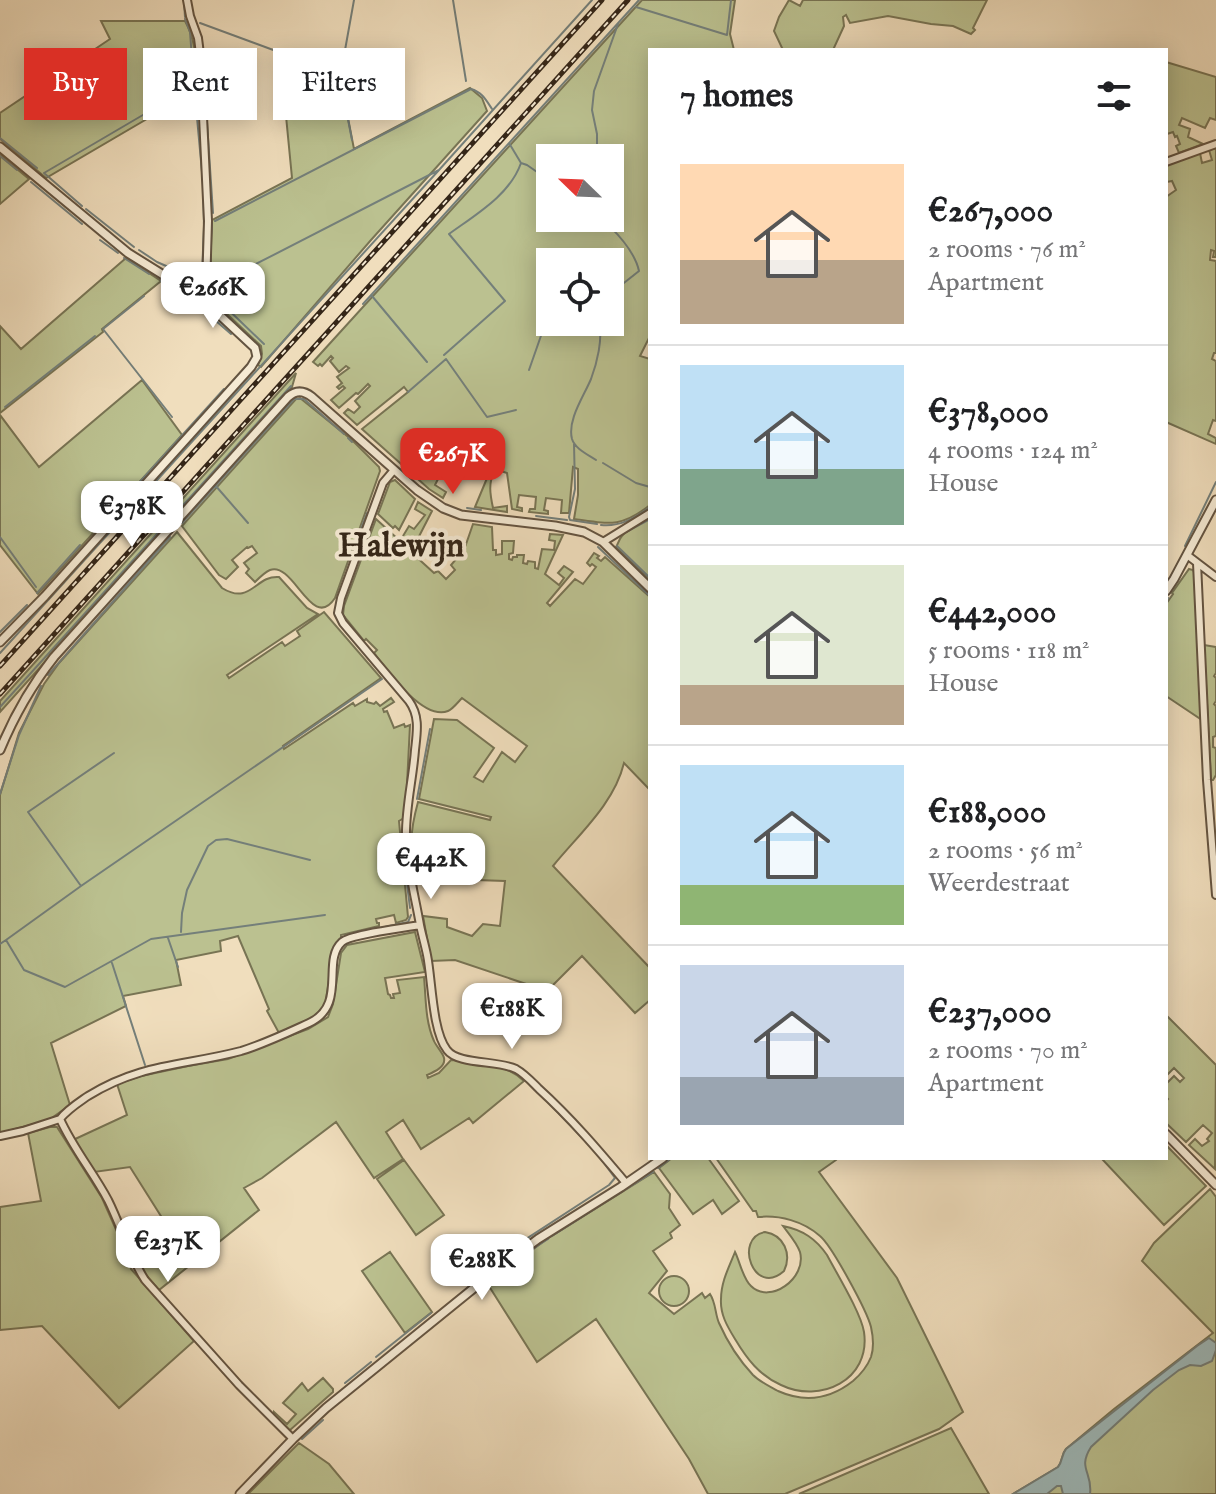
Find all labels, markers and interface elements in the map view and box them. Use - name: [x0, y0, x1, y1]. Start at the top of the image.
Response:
- chip: Buy: [24, 48, 127, 120]
- chip: Rent: [143, 48, 257, 120]
- chip: Filters: [273, 48, 405, 120]
- icon: filters: [1092, 74, 1136, 118]
- text: 7 homes: [680, 75, 793, 118]
- north arrow: [536, 144, 624, 232]
- map controls: [536, 144, 624, 336]
- text: €267,000: [928, 190, 1053, 233]
- icon: home: [744, 196, 840, 292]
- text: 2 rooms · 76 m²: [928, 233, 1086, 266]
- button: locate: [536, 248, 624, 336]
- pin: €266K: [157, 262, 269, 330]
- text: Apartment: [928, 266, 1044, 299]
- text: €266K: [179, 271, 247, 304]
- text: €378,000: [928, 391, 1049, 434]
- icon: home: [744, 397, 840, 493]
- pin: €267K: [397, 428, 509, 496]
- text: 4 rooms · 124 m²: [928, 434, 1098, 467]
- text: €267K: [418, 437, 488, 470]
- text: House: [928, 467, 998, 500]
- pin: €378K: [76, 481, 188, 549]
- text: €378K: [99, 490, 165, 523]
- district label: Halewijn: [338, 525, 464, 568]
- text: €442,000: [928, 591, 1056, 634]
- icon: home: [744, 597, 840, 693]
- text: 5 rooms · 118 m²: [928, 634, 1090, 667]
- text: House: [928, 667, 998, 700]
- text: €188,000: [928, 791, 1046, 834]
- icon: home: [744, 797, 840, 893]
- pin: €442K: [375, 833, 487, 901]
- text: 2 rooms · 56 m²: [928, 834, 1083, 867]
- text: €442K: [395, 842, 467, 875]
- text: Weerdestraat: [928, 867, 1070, 900]
- pin: €188K: [456, 983, 568, 1051]
- text: €237,000: [928, 991, 1052, 1034]
- text: €188K: [480, 992, 544, 1025]
- icon: home: [744, 997, 840, 1093]
- text: 2 rooms · 70 m²: [928, 1034, 1088, 1067]
- text: Apartment: [928, 1067, 1044, 1100]
- pin: €237K: [112, 1216, 224, 1284]
- text: €237K: [134, 1225, 202, 1258]
- pin: €288K: [426, 1234, 538, 1302]
- text: €288K: [449, 1243, 515, 1276]

